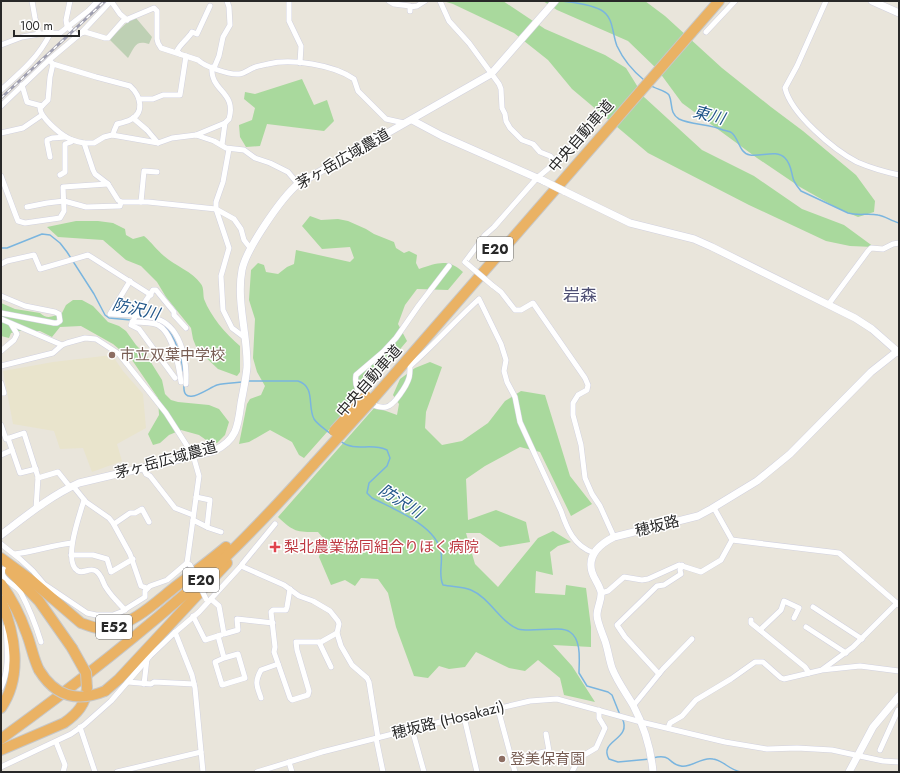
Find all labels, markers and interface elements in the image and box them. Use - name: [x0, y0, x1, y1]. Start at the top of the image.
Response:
- scale bar: [14, 12, 79, 38]
- text: 100 m: [20, 17, 53, 35]
- street label: 中央自動車道: [543, 95, 619, 177]
- water label: 東川: [691, 100, 729, 131]
- street label: 茅ヶ岳広域農道: [292, 123, 394, 195]
- road number: E20: [477, 237, 513, 261]
- district label: 岩森: [563, 283, 597, 307]
- water label: 防沢川: [110, 292, 164, 326]
- street label: 中央自動車道: [331, 340, 407, 422]
- place label: 市立双葉中学校: [120, 344, 225, 366]
- marker: 市立双葉中学校: [107, 350, 117, 360]
- street label: 茅ヶ岳広域農道: [112, 436, 220, 484]
- water label: 防沢川: [375, 479, 429, 525]
- street label: 穂坂路: [632, 510, 682, 542]
- place label: 梨北農業協同組合りほく病院: [284, 536, 479, 558]
- marker: 梨北農業協同組合りほく病院: [269, 541, 281, 553]
- road number: E20: [183, 568, 219, 592]
- road number: E52: [96, 615, 132, 639]
- street label: 穂坂路 (Hosakazi): [389, 695, 507, 745]
- place label: 登美保育園: [510, 748, 585, 770]
- marker: 登美保育園: [497, 754, 507, 764]

